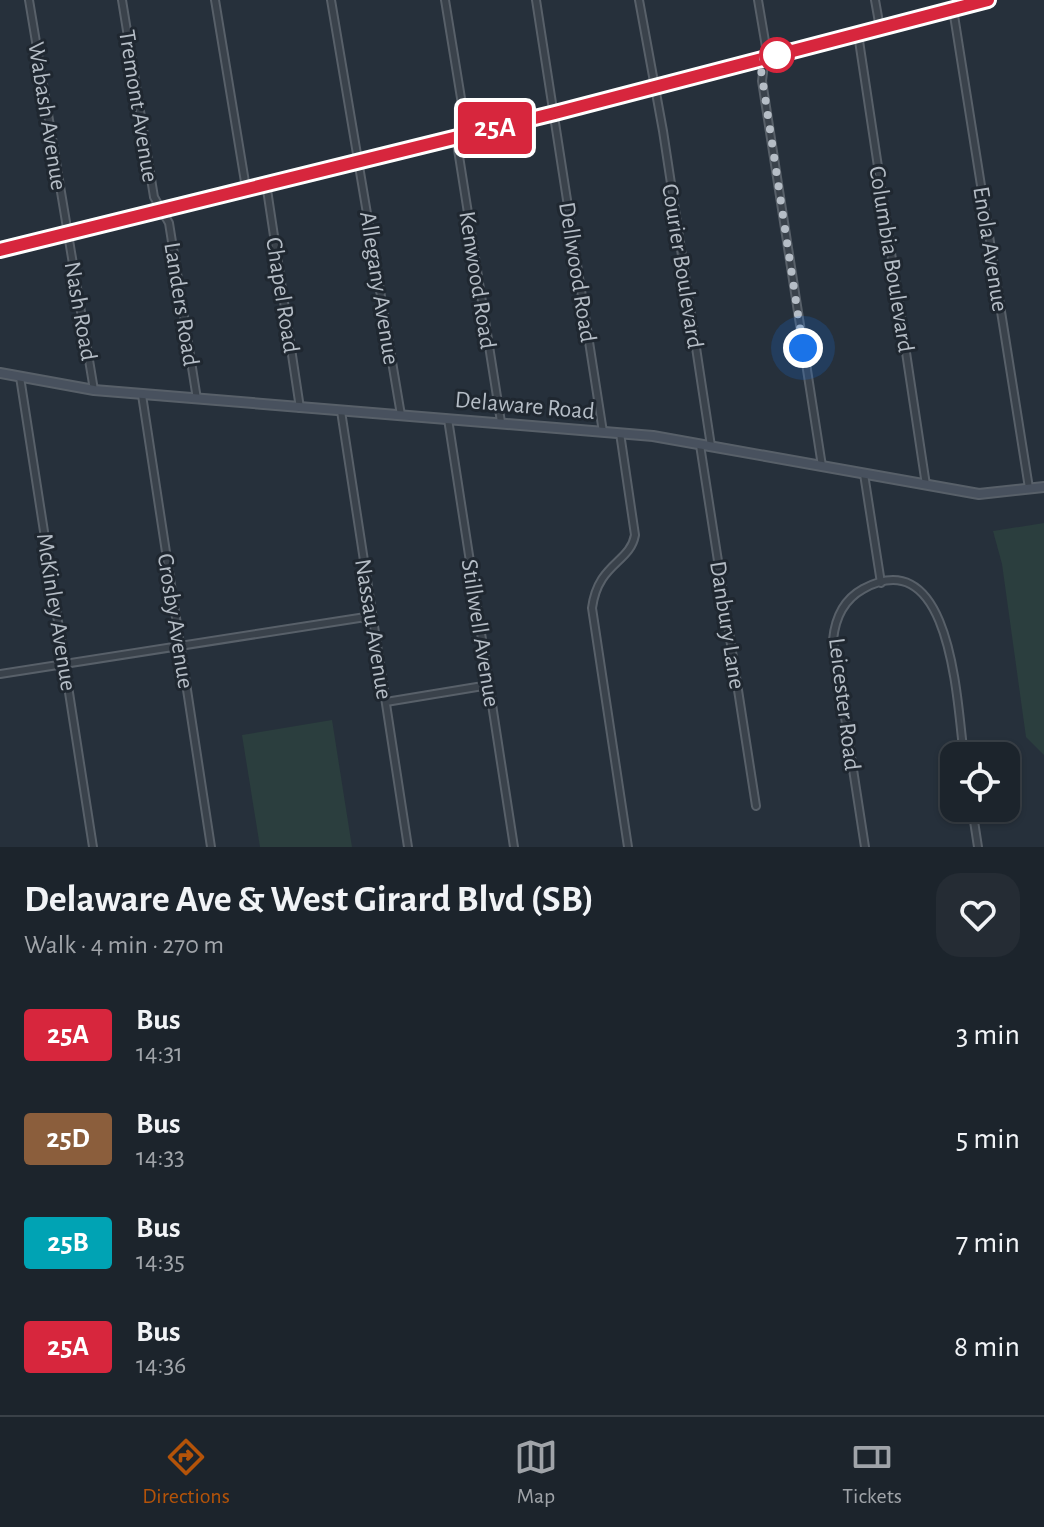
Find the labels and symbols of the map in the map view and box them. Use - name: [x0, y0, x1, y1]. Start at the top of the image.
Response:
- street label: Tremont Avenue: [114, 28, 162, 184]
- unlabelled marker: [760, 38, 794, 72]
- street label: Wabash Avenue: [23, 40, 71, 192]
- line badge: 25A: [449, 102, 541, 154]
- street label: Columbia Boulevard: [864, 164, 918, 354]
- street label: Courier Boulevard: [657, 182, 707, 350]
- street label: Enola Avenue: [968, 185, 1012, 313]
- street label: Dellwood Road: [554, 200, 600, 344]
- street label: Allegany Avenue: [355, 210, 403, 367]
- street label: Kenwood Road: [454, 210, 500, 351]
- street label: Chapel Road: [261, 236, 303, 355]
- street label: Landers Road: [159, 241, 203, 368]
- street label: Nash Road: [60, 260, 101, 363]
- your location: [783, 328, 823, 368]
- street label: Delaware Road: [454, 388, 596, 424]
- street label: McKinley Avenue: [32, 532, 80, 693]
- street label: Crosby Avenue: [152, 552, 198, 690]
- street label: Nassau Avenue: [350, 557, 396, 701]
- street label: Stillwell Avenue: [456, 558, 504, 709]
- street label: Danbury Lane: [705, 559, 749, 691]
- street label: Leicester Road: [824, 636, 864, 772]

